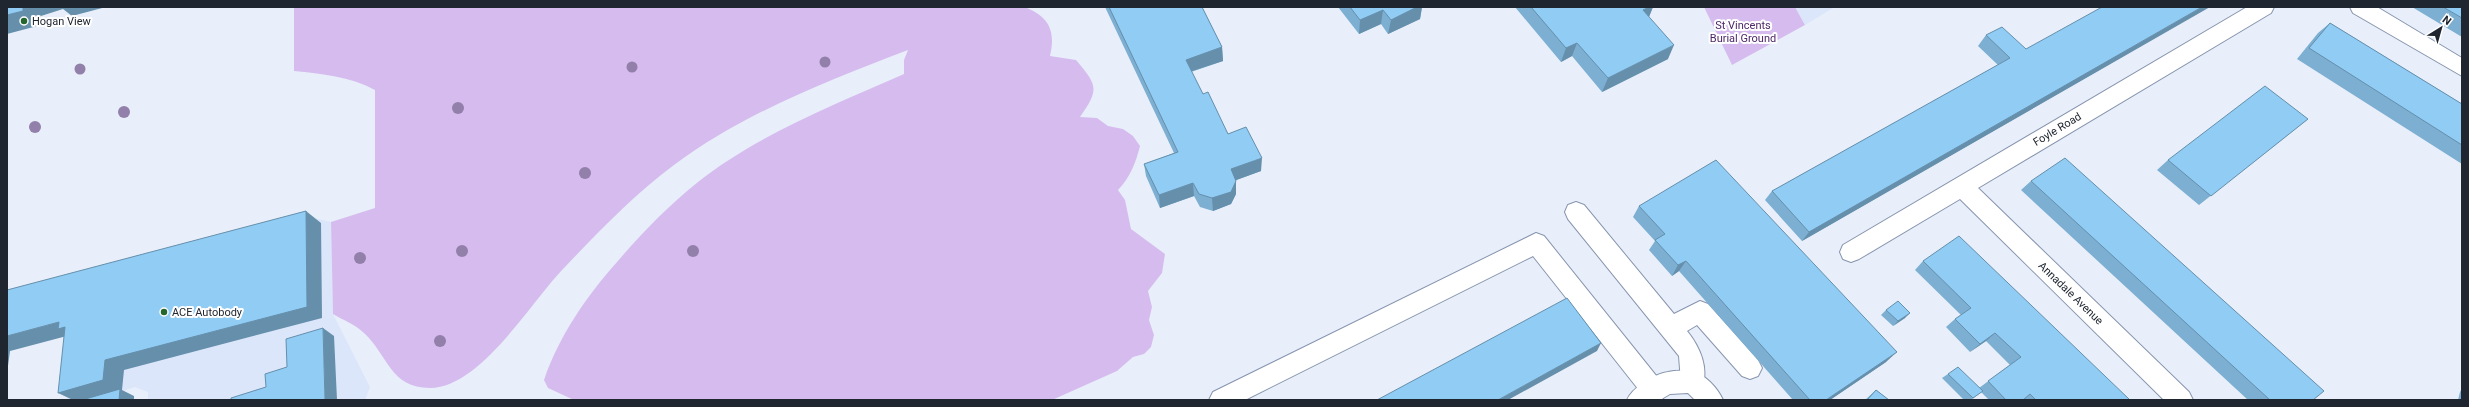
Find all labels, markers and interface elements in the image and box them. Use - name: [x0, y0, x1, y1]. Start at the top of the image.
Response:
- north arrow: [2421, 8, 2461, 48]
- text: N: [2440, 13, 2454, 28]
- place label: Hogan View: [32, 15, 92, 28]
- marker: Hogan View: [19, 16, 29, 26]
- park label: St Vincents Burial Ground: [1710, 19, 1776, 45]
- street label: Foyle Road: [2031, 110, 2084, 149]
- street label: Annadale Avenue: [2036, 259, 2106, 328]
- place label: ACE Autobody: [172, 306, 243, 319]
- marker: ACE Autobody: [159, 307, 169, 317]

